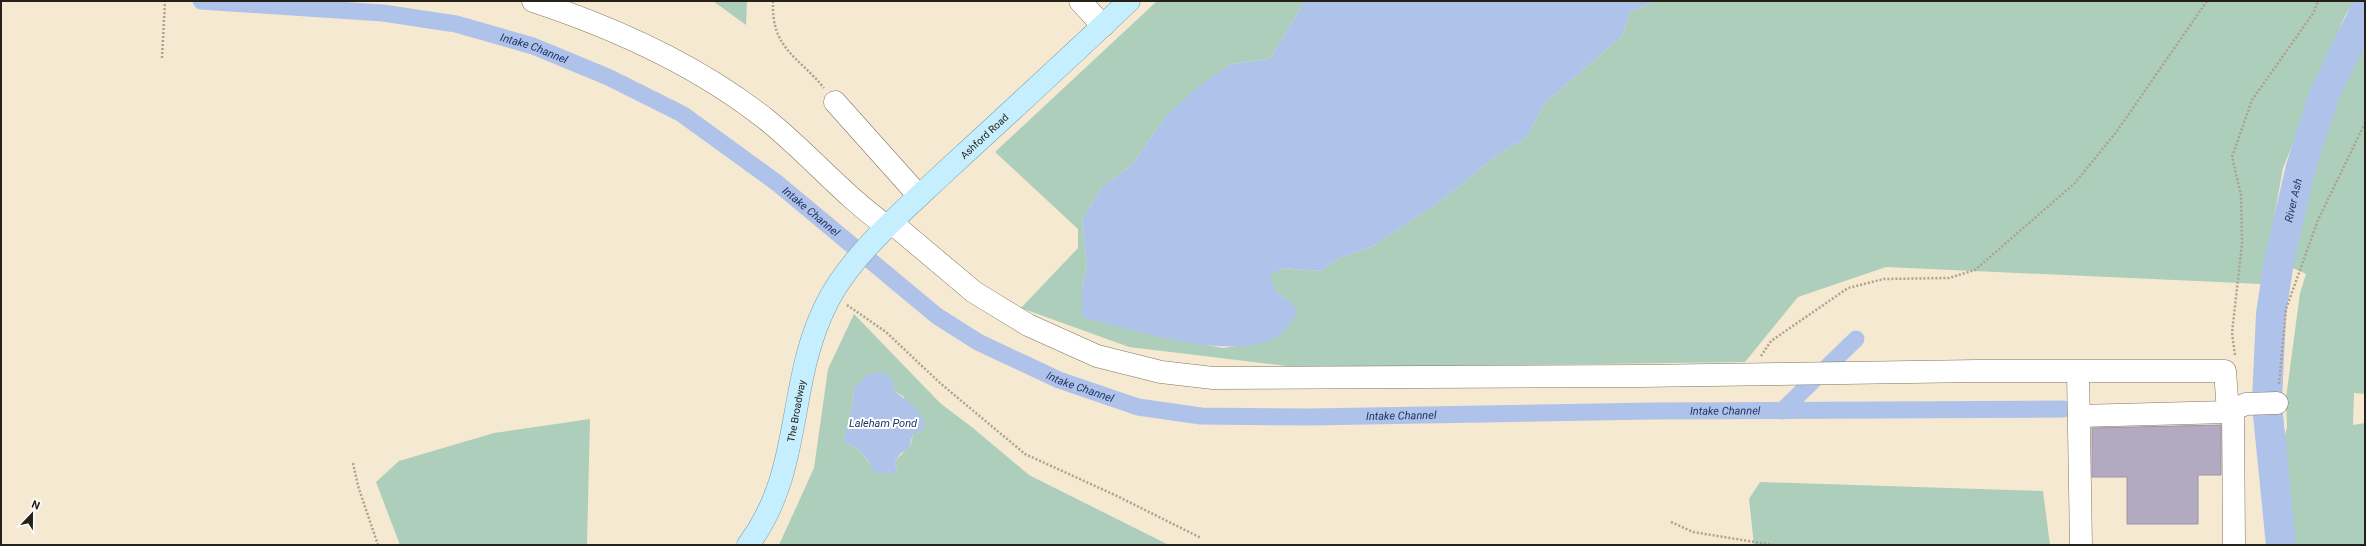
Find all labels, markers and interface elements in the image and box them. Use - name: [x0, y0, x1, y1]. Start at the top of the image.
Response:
- water label: Intake Channel: [499, 31, 570, 66]
- street label: Ashford Road: [958, 111, 1010, 161]
- water label: River Ash: [2282, 177, 2305, 224]
- water label: Intake Channel: [780, 184, 843, 239]
- water label: Intake Channel: [1045, 369, 1116, 405]
- street label: The Broadway: [785, 378, 807, 443]
- water label: Intake Channel: [1690, 404, 1761, 417]
- water label: Intake Channel: [1366, 408, 1437, 423]
- water label: Laleham Pond: [849, 417, 918, 430]
- north arrow: [12, 494, 52, 534]
- text: N: [30, 498, 42, 513]

